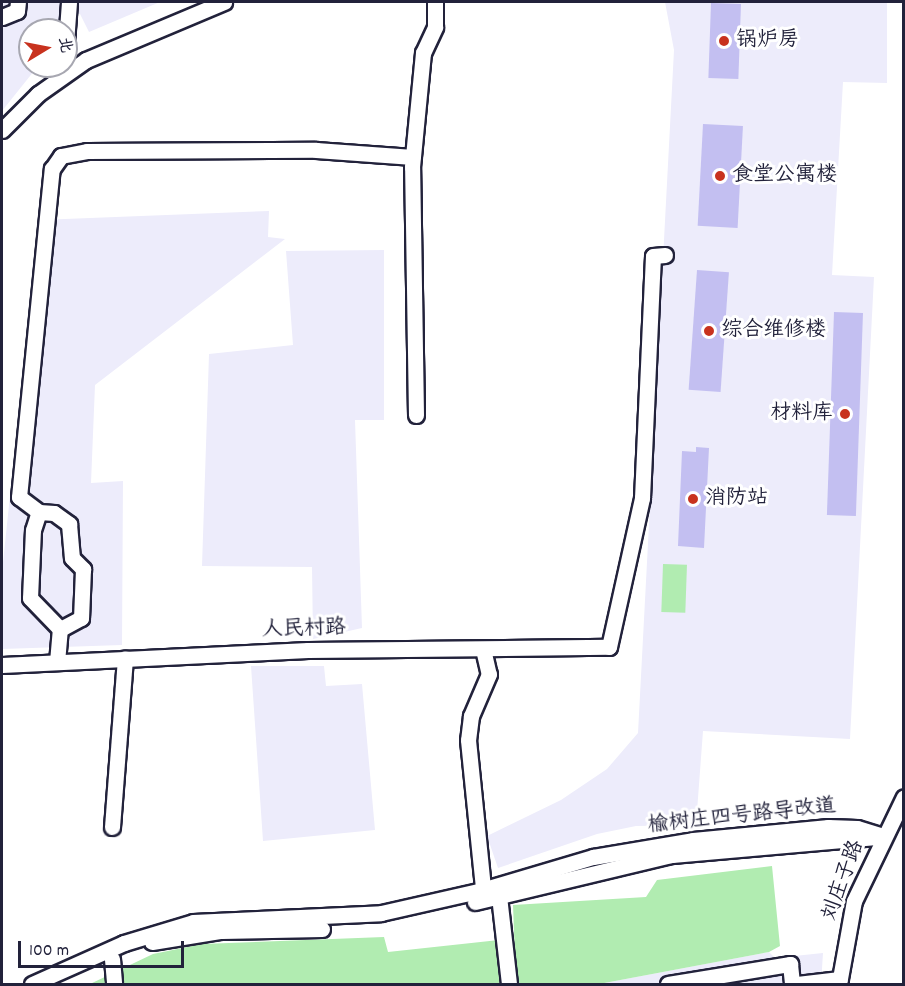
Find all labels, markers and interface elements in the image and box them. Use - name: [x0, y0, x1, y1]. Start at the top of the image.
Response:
- north arrow: [18, 18, 78, 78]
- place label: 锅炉房: [736, 28, 799, 54]
- marker: 锅炉房: [717, 34, 731, 48]
- text: 北: [52, 35, 77, 55]
- place label: 食堂公寓楼: [732, 163, 837, 189]
- marker: 食堂公寓楼: [713, 169, 727, 183]
- place label: 综合维修楼: [721, 318, 826, 344]
- marker: 综合维修楼: [702, 324, 716, 338]
- place label: 材料库: [770, 401, 833, 427]
- marker: 材料库: [838, 407, 852, 421]
- place label: 消防站: [705, 486, 768, 512]
- marker: 消防站: [686, 492, 700, 506]
- street label: 人民村路: [262, 616, 346, 644]
- street label: 榆树庄四号路导改道: [647, 795, 837, 839]
- street label: 刘庄子路: [818, 837, 870, 925]
- scale bar: [21, 929, 188, 967]
- text: 100 m: [29, 939, 69, 964]

